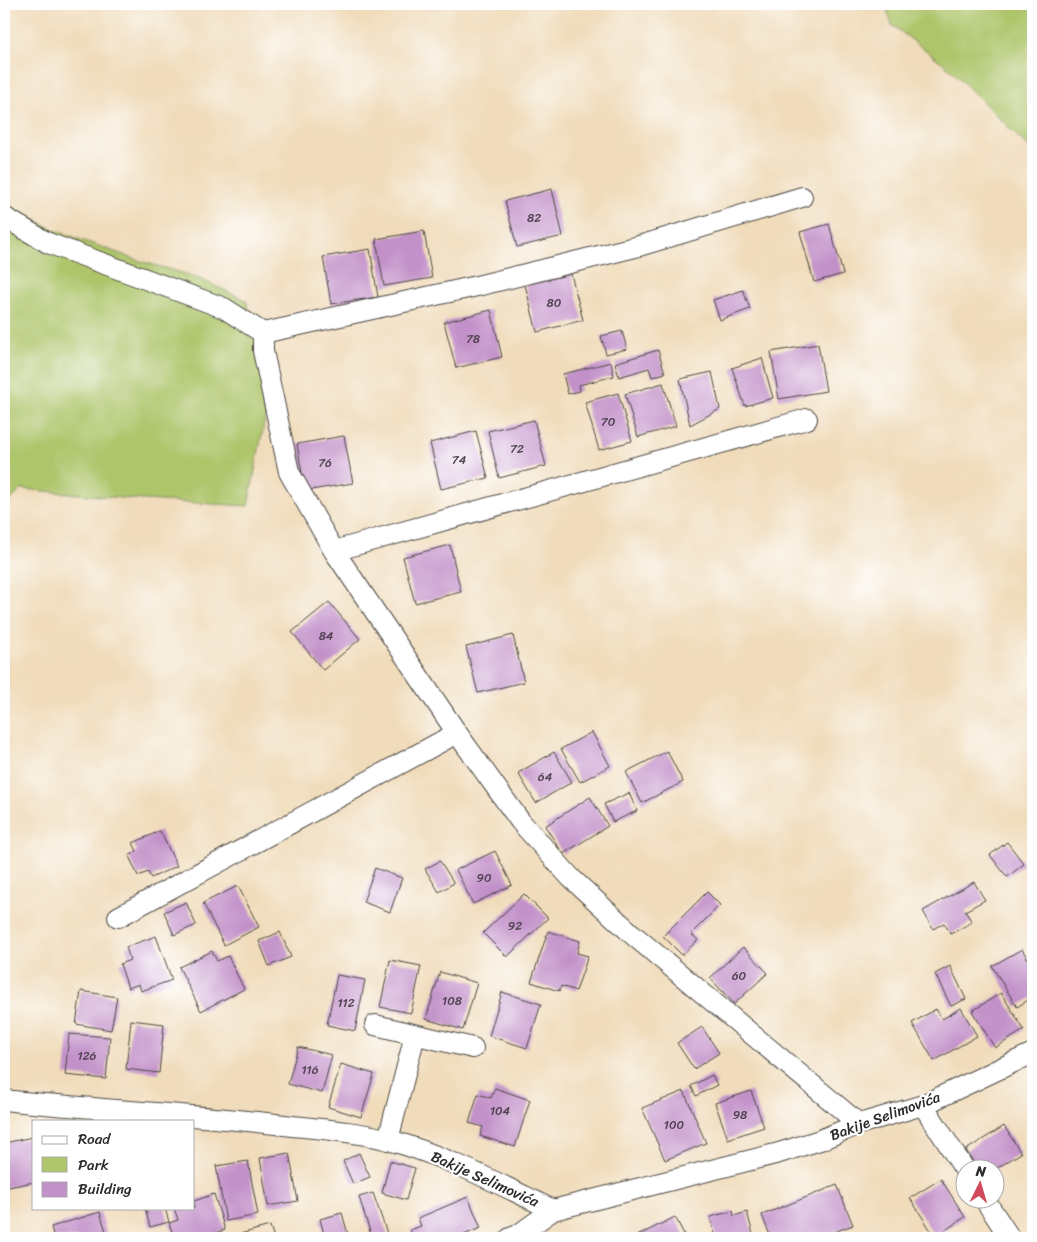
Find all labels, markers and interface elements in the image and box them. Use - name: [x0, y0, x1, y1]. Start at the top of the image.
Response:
- house number: 82: [527, 207, 541, 229]
- house number: 80: [547, 292, 562, 314]
- house number: 78: [466, 328, 480, 350]
- house number: 70: [601, 411, 616, 433]
- house number: 72: [510, 438, 524, 460]
- house number: 74: [452, 449, 467, 471]
- house number: 76: [318, 452, 332, 474]
- house number: 84: [319, 625, 334, 647]
- house number: 64: [538, 766, 553, 788]
- house number: 90: [477, 867, 492, 889]
- house number: 92: [508, 915, 522, 937]
- house number: 60: [732, 965, 747, 987]
- house number: 108: [442, 990, 462, 1012]
- house number: 112: [337, 992, 355, 1014]
- house number: 126: [78, 1045, 97, 1067]
- house number: 116: [301, 1059, 319, 1081]
- street label: Bakije Selimovića: [826, 1084, 944, 1148]
- house number: 104: [490, 1100, 511, 1122]
- house number: 98: [733, 1104, 747, 1126]
- house number: 100: [664, 1114, 685, 1136]
- legend: [32, 1120, 195, 1210]
- text: Road: [78, 1126, 111, 1152]
- street label: Bakije Selimovića: [427, 1144, 544, 1215]
- text: Park: [78, 1152, 109, 1178]
- text: N: [974, 1159, 987, 1184]
- north arrow: [954, 1160, 1004, 1210]
- text: Building: [78, 1176, 132, 1202]

